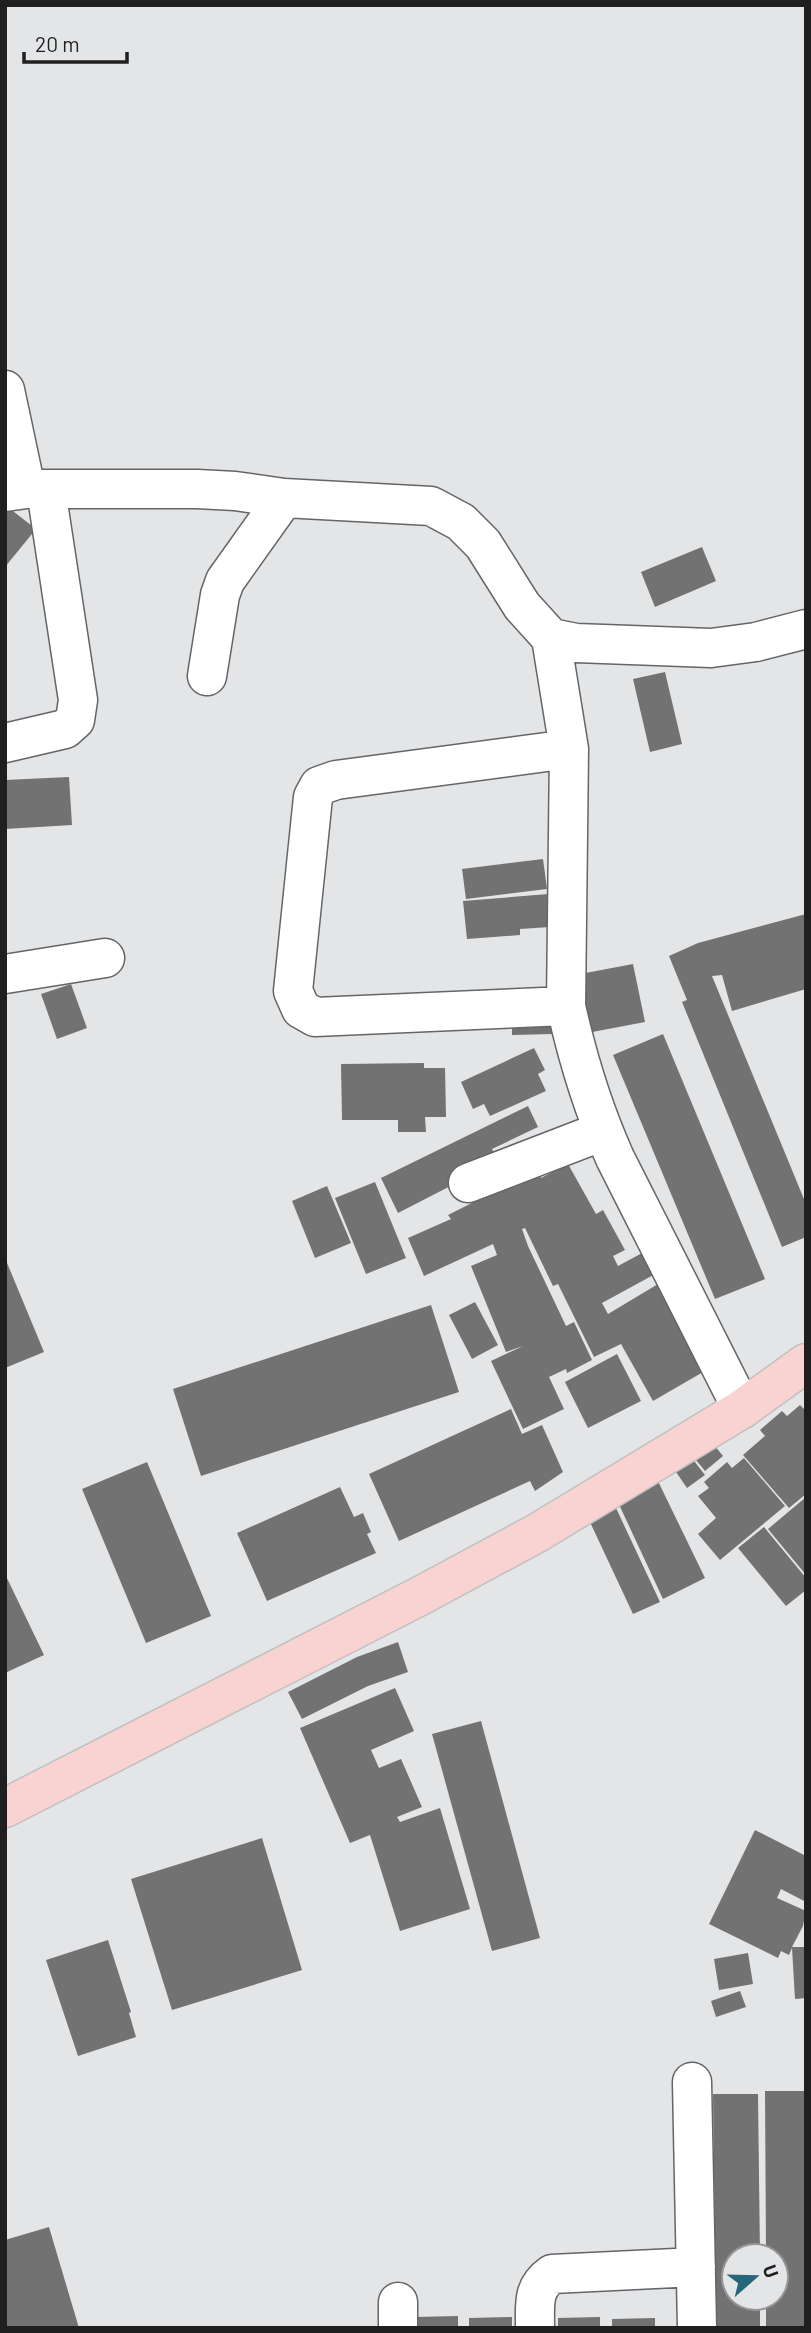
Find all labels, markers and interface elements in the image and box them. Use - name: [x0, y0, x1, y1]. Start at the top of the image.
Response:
- scale bar: [24, 21, 128, 65]
- text: 20 m: [35, 31, 80, 56]
- north arrow: [720, 2242, 790, 2312]
- text: U: [759, 2261, 784, 2281]

